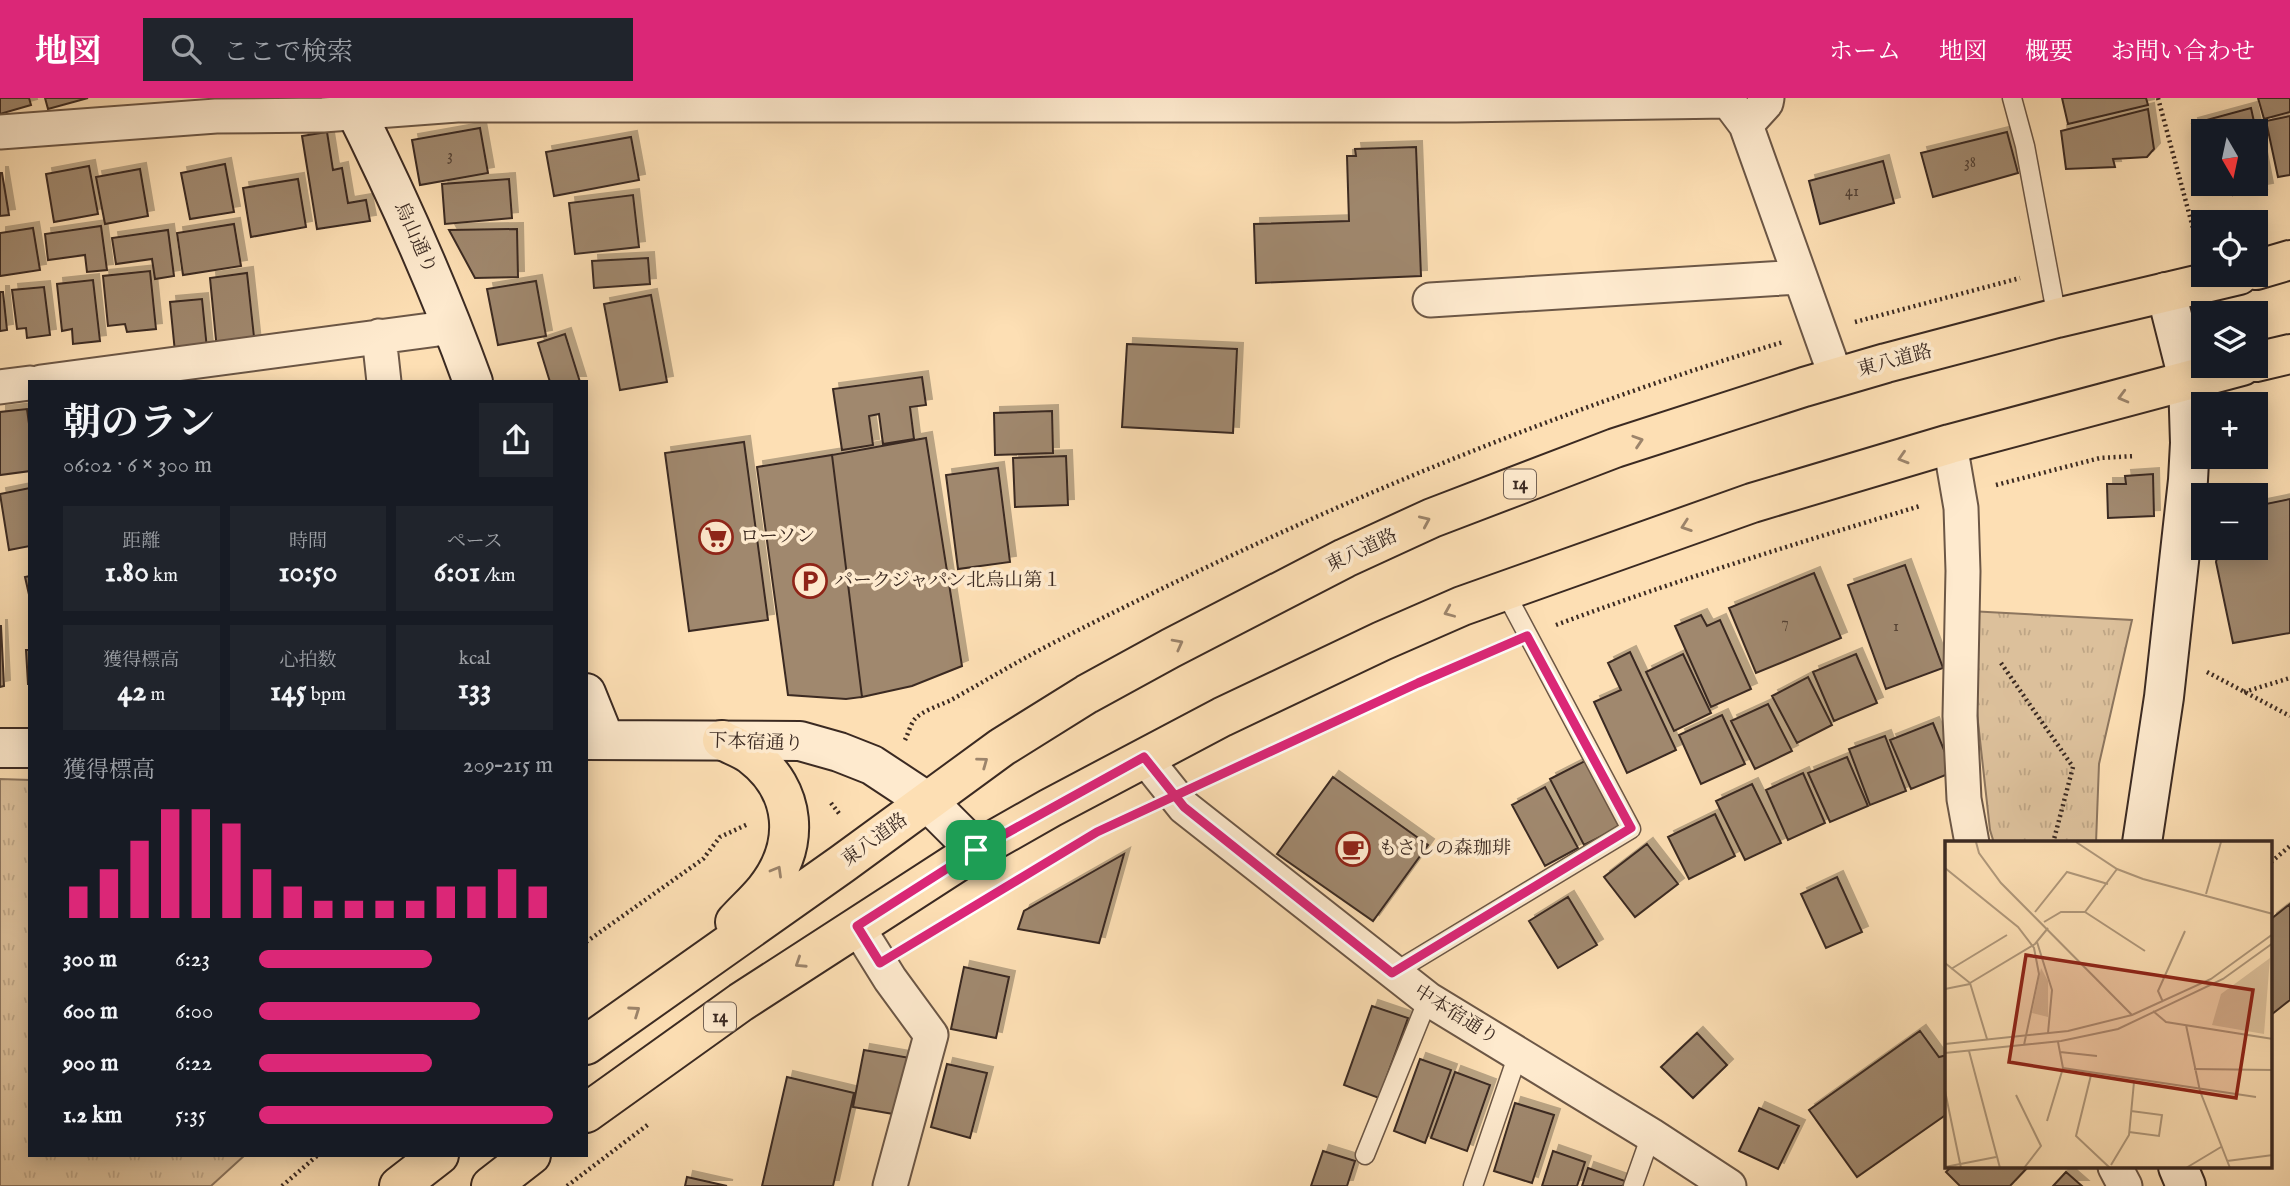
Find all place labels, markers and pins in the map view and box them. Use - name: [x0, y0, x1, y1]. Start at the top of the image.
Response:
- supermarket icon: ローソン: [697, 518, 735, 556]
- place label: ローソン: [740, 525, 815, 549]
- parking icon: パークジャパン北烏山第１: [791, 562, 829, 600]
- place label: パークジャパン北烏山第１: [834, 569, 1062, 593]
- pin: [946, 820, 1006, 880]
- cafe icon: もさしの森珈琲: [1334, 830, 1372, 868]
- place label: もさしの森珈琲: [1378, 837, 1511, 861]

